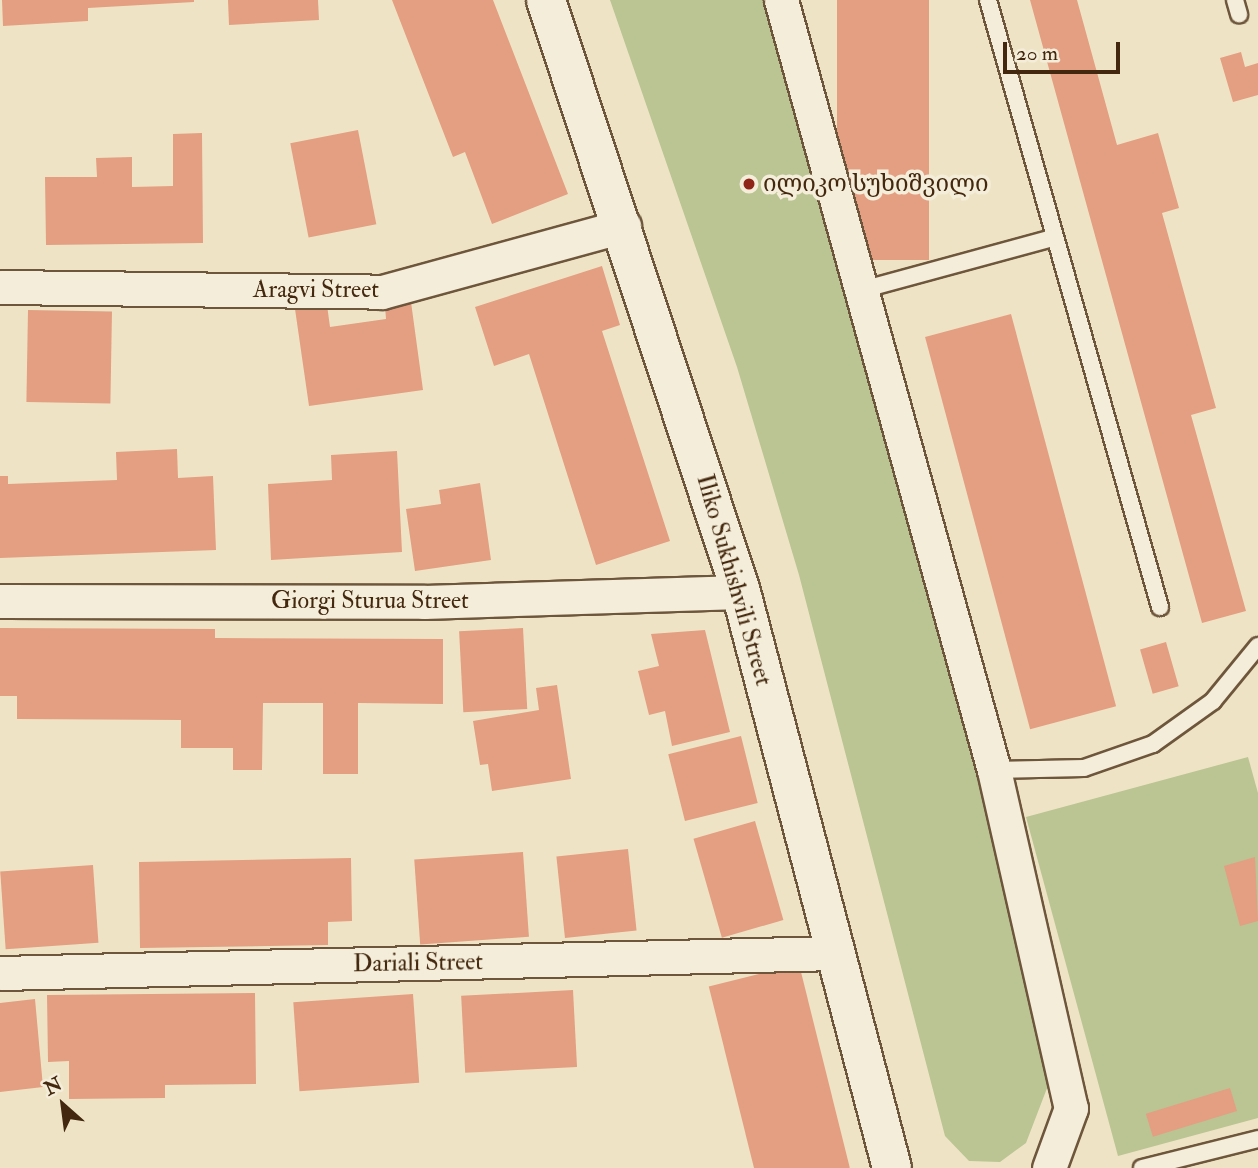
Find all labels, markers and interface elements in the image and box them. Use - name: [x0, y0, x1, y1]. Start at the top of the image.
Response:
- scale bar: [1006, 28, 1123, 72]
- text: 20 m: [1016, 40, 1058, 67]
- place label: ილიკო სუხიშვილი: [763, 170, 989, 198]
- marker: ილიკო სუხიშვილი: [741, 176, 757, 192]
- street label: Aragvi Street: [253, 276, 379, 304]
- street label: Iliko Sukhishvili Street: [690, 471, 778, 689]
- street label: Giorgi Sturua Street: [271, 587, 469, 615]
- street label: Dariali Street: [353, 947, 483, 979]
- north arrow: [28, 1070, 98, 1140]
- text: N: [40, 1072, 66, 1101]

